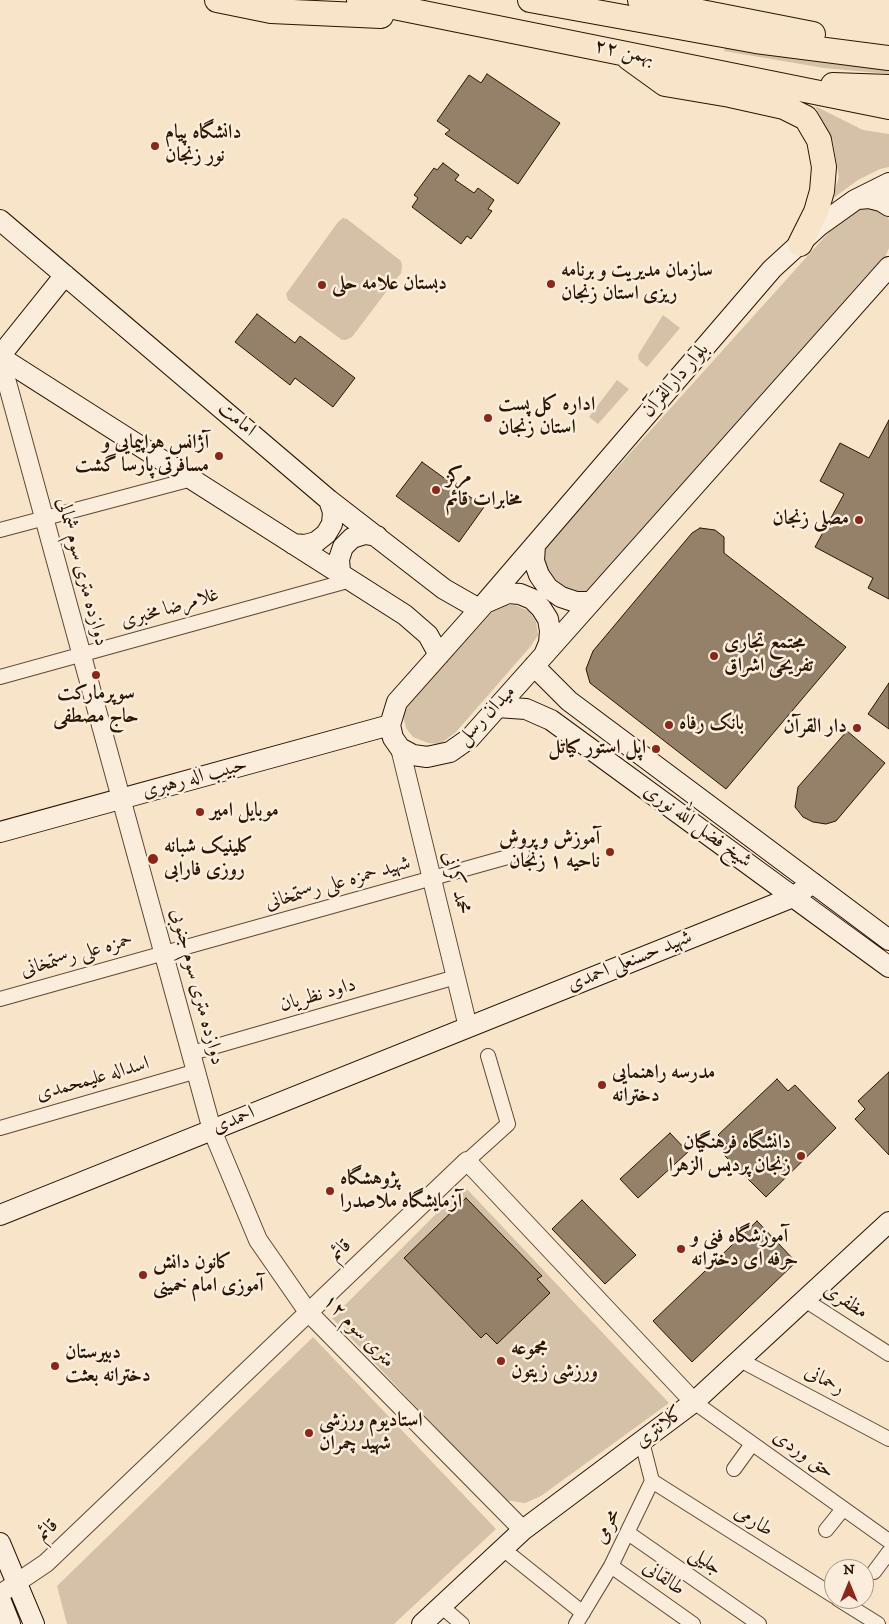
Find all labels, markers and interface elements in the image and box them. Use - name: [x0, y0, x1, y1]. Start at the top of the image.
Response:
- street label: ۲۲ بهمن: [592, 35, 656, 71]
- place label: دانشگاه پیام نور زنجان: [165, 122, 241, 169]
- marker: دانشگاه پیام نور زنجان: [149, 140, 161, 152]
- place label: سازمان مدیریت و برنامه ریزی استان زنجان: [561, 260, 713, 307]
- place label: دبستان علامه حلی: [332, 273, 447, 297]
- marker: سازمان مدیریت و برنامه ریزی استان زنجان: [545, 278, 557, 290]
- marker: دبستان علامه حلی: [316, 279, 328, 291]
- street label: بلوار دارالقرآن: [637, 339, 715, 423]
- place label: اداره کل پست استان زنجان: [498, 394, 595, 441]
- street label: امامت: [212, 397, 260, 443]
- marker: اداره کل پست استان زنجان: [482, 412, 494, 424]
- place label: آژانس هواپیمایی و مسافرتی پارسا گشت: [75, 432, 209, 479]
- marker: آژانس هواپیمایی و مسافرتی پارسا گشت: [213, 450, 225, 462]
- place label: مرکز مخابرات قائم: [446, 466, 522, 513]
- marker: مرکز مخابرات قائم: [430, 484, 442, 496]
- street label: دوازده متری سوم شمالی: [50, 495, 112, 649]
- place label: مصلی زنجان: [772, 508, 849, 532]
- marker: مصلی زنجان: [853, 514, 865, 526]
- street label: غلامرضا مخبری: [118, 584, 222, 634]
- place label: مجتمع تجاری تفریحی اشراق: [724, 632, 813, 679]
- marker: مجتمع تجاری تفریحی اشراق: [708, 650, 720, 662]
- marker: سوپرمارکت حاج مصطفی: [90, 669, 102, 681]
- street label: میدان رسل: [453, 681, 521, 751]
- place label: سوپرمارکت حاج مصطفی: [53, 683, 139, 730]
- place label: بانک رفاه: [679, 713, 744, 737]
- place label: دار القرآن: [783, 716, 847, 740]
- marker: بانک رفاه: [663, 719, 675, 731]
- marker: دار القرآن: [851, 722, 863, 734]
- place label: اپل استور کیاتل: [548, 737, 646, 761]
- marker: اپل استور کیاتل: [650, 743, 662, 755]
- street label: حبیب اله رهبری: [140, 753, 250, 805]
- street label: شیخ فضل الله نوری: [638, 780, 756, 874]
- place label: موبایل امیر: [210, 800, 279, 824]
- marker: موبایل امیر: [194, 806, 206, 818]
- place label: آموزش و پروش ناحیه ۱ زنجان: [499, 828, 600, 875]
- place label: کلینیک شبانه روزی فارابی: [164, 836, 253, 883]
- marker: آموزش و پروش ناحیه ۱ زنجان: [604, 846, 616, 858]
- street label: محمد کرانی: [436, 849, 474, 917]
- marker: کلینیک شبانه روزی فارابی: [146, 852, 160, 866]
- street label: شهید حمزه علی رستمخانی: [262, 852, 414, 916]
- street label: دوازده متری سوم جنوبی: [164, 906, 228, 1068]
- street label: شهید حسنعلی احمدی: [564, 926, 696, 998]
- street label: حمزه علی رستمخانی: [18, 929, 136, 983]
- street label: داود نظریان: [277, 974, 359, 1018]
- street label: اسداله علیمحمدی: [34, 1052, 152, 1108]
- place label: مدرسه راهنمایی دخترانه: [612, 1062, 715, 1109]
- marker: مدرسه راهنمایی دخترانه: [596, 1079, 608, 1091]
- street label: احمدی: [209, 1102, 259, 1140]
- place label: دانشگاه فرهنگیان زنجان پردیس الزهرا: [669, 1132, 791, 1179]
- marker: دانشگاه فرهنگیان زنجان پردیس الزهرا: [795, 1150, 807, 1162]
- place label: پژوهشگاه آزمایشگاه ملاصدرا: [340, 1168, 462, 1215]
- marker: پژوهشگاه آزمایشگاه ملاصدرا: [324, 1185, 336, 1197]
- place label: آموزشگاه فنی و حرفه ای دخترانه: [691, 1226, 798, 1273]
- street label: قائم: [325, 1235, 357, 1267]
- marker: آموزشگاه فنی و حرفه ای دخترانه: [675, 1243, 687, 1255]
- place label: کانون دانش آموزی امام خمینی: [153, 1252, 264, 1299]
- marker: کانون دانش آموزی امام خمینی: [137, 1269, 149, 1281]
- street label: مظفری: [818, 1279, 872, 1325]
- street label: ۱۲ متری سوم: [317, 1290, 399, 1374]
- place label: مجموعه ورزشی زیتون: [511, 1338, 598, 1385]
- place label: دبیرستان دخترانه بعثت: [65, 1342, 151, 1389]
- marker: مجموعه ورزشی زیتون: [495, 1355, 507, 1367]
- marker: دبیرستان دخترانه بعثت: [49, 1360, 61, 1372]
- street label: رحمانی: [800, 1361, 848, 1401]
- street label: کلانتری: [631, 1402, 689, 1454]
- place label: استادیوم ورزشی شهید چمران: [319, 1410, 423, 1457]
- street label: حق وردی: [768, 1425, 838, 1485]
- marker: استادیوم ورزشی شهید چمران: [303, 1427, 315, 1439]
- street label: طارمی: [729, 1501, 777, 1543]
- street label: محرمی: [589, 1505, 627, 1549]
- street label: قائم: [32, 1515, 64, 1547]
- street label: جلیلی: [684, 1542, 726, 1582]
- street label: طالقانی: [637, 1556, 689, 1602]
- north arrow: [824, 1559, 874, 1609]
- text: N: [843, 1561, 855, 1579]

